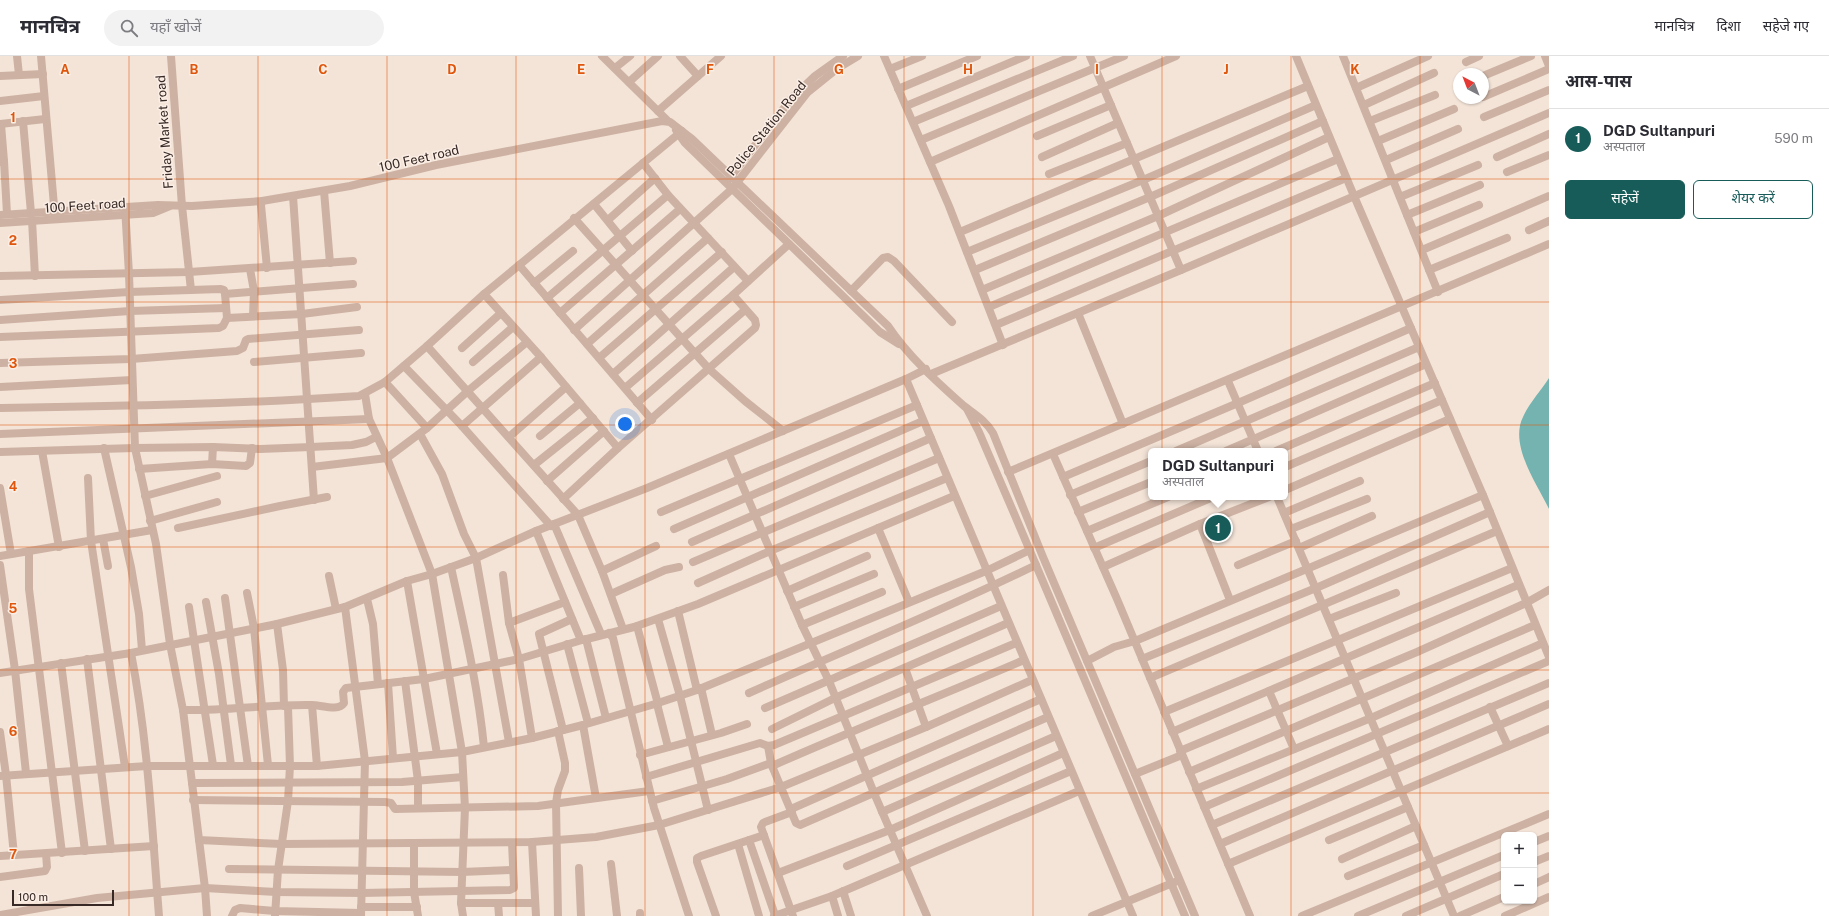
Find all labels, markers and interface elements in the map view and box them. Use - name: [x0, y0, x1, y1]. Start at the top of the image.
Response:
- search box: [104, 10, 384, 46]
- text: मानचित्र: [20, 15, 80, 37]
- icon: search: [118, 17, 140, 39]
- text: यहाँ खोजें: [150, 18, 201, 35]
- text: मानचित्र: [1654, 18, 1694, 34]
- text: दिशा: [1716, 18, 1741, 34]
- text: सहेजे गए: [1763, 18, 1809, 34]
- text: A: [60, 62, 70, 77]
- text: B: [190, 62, 199, 77]
- text: C: [318, 62, 328, 77]
- text: D: [447, 62, 457, 77]
- text: E: [577, 62, 585, 77]
- text: F: [706, 62, 714, 77]
- text: G: [834, 62, 844, 77]
- text: H: [963, 62, 973, 77]
- text: I: [1095, 62, 1099, 77]
- text: J: [1223, 62, 1229, 77]
- text: K: [1350, 62, 1360, 77]
- north arrow: [1453, 68, 1489, 104]
- text: आस-पास: [1565, 71, 1632, 91]
- street label: Friday Market road: [153, 75, 176, 189]
- street label: Police Station Road: [724, 78, 809, 179]
- text: 1: [10, 110, 16, 125]
- text: DGD Sultanpuri: [1603, 122, 1715, 139]
- text: 1: [1575, 131, 1581, 146]
- text: 590 m: [1774, 131, 1813, 146]
- text: अस्पताल: [1603, 139, 1645, 154]
- street label: 100 Feet road: [378, 142, 461, 175]
- button: सहेजें: [1565, 180, 1685, 219]
- button: शेयर करें: [1693, 180, 1813, 219]
- street label: 100 Feet road: [44, 195, 126, 216]
- text: 2: [9, 233, 17, 248]
- text: 3: [9, 356, 18, 371]
- your location: [615, 414, 635, 434]
- popup: [1148, 448, 1288, 500]
- text: DGD Sultanpuri: [1162, 457, 1274, 474]
- text: अस्पताल: [1162, 474, 1204, 489]
- text: 4: [9, 479, 18, 494]
- pin: 1: [1205, 513, 1231, 543]
- text: 5: [9, 601, 18, 616]
- text: 6: [9, 724, 18, 739]
- map controls: [1501, 832, 1537, 904]
- button: +: [1501, 832, 1537, 868]
- text: 7: [9, 847, 17, 862]
- button: −: [1501, 868, 1537, 904]
- scale bar: [12, 888, 114, 907]
- text: 100 m: [18, 891, 48, 903]

